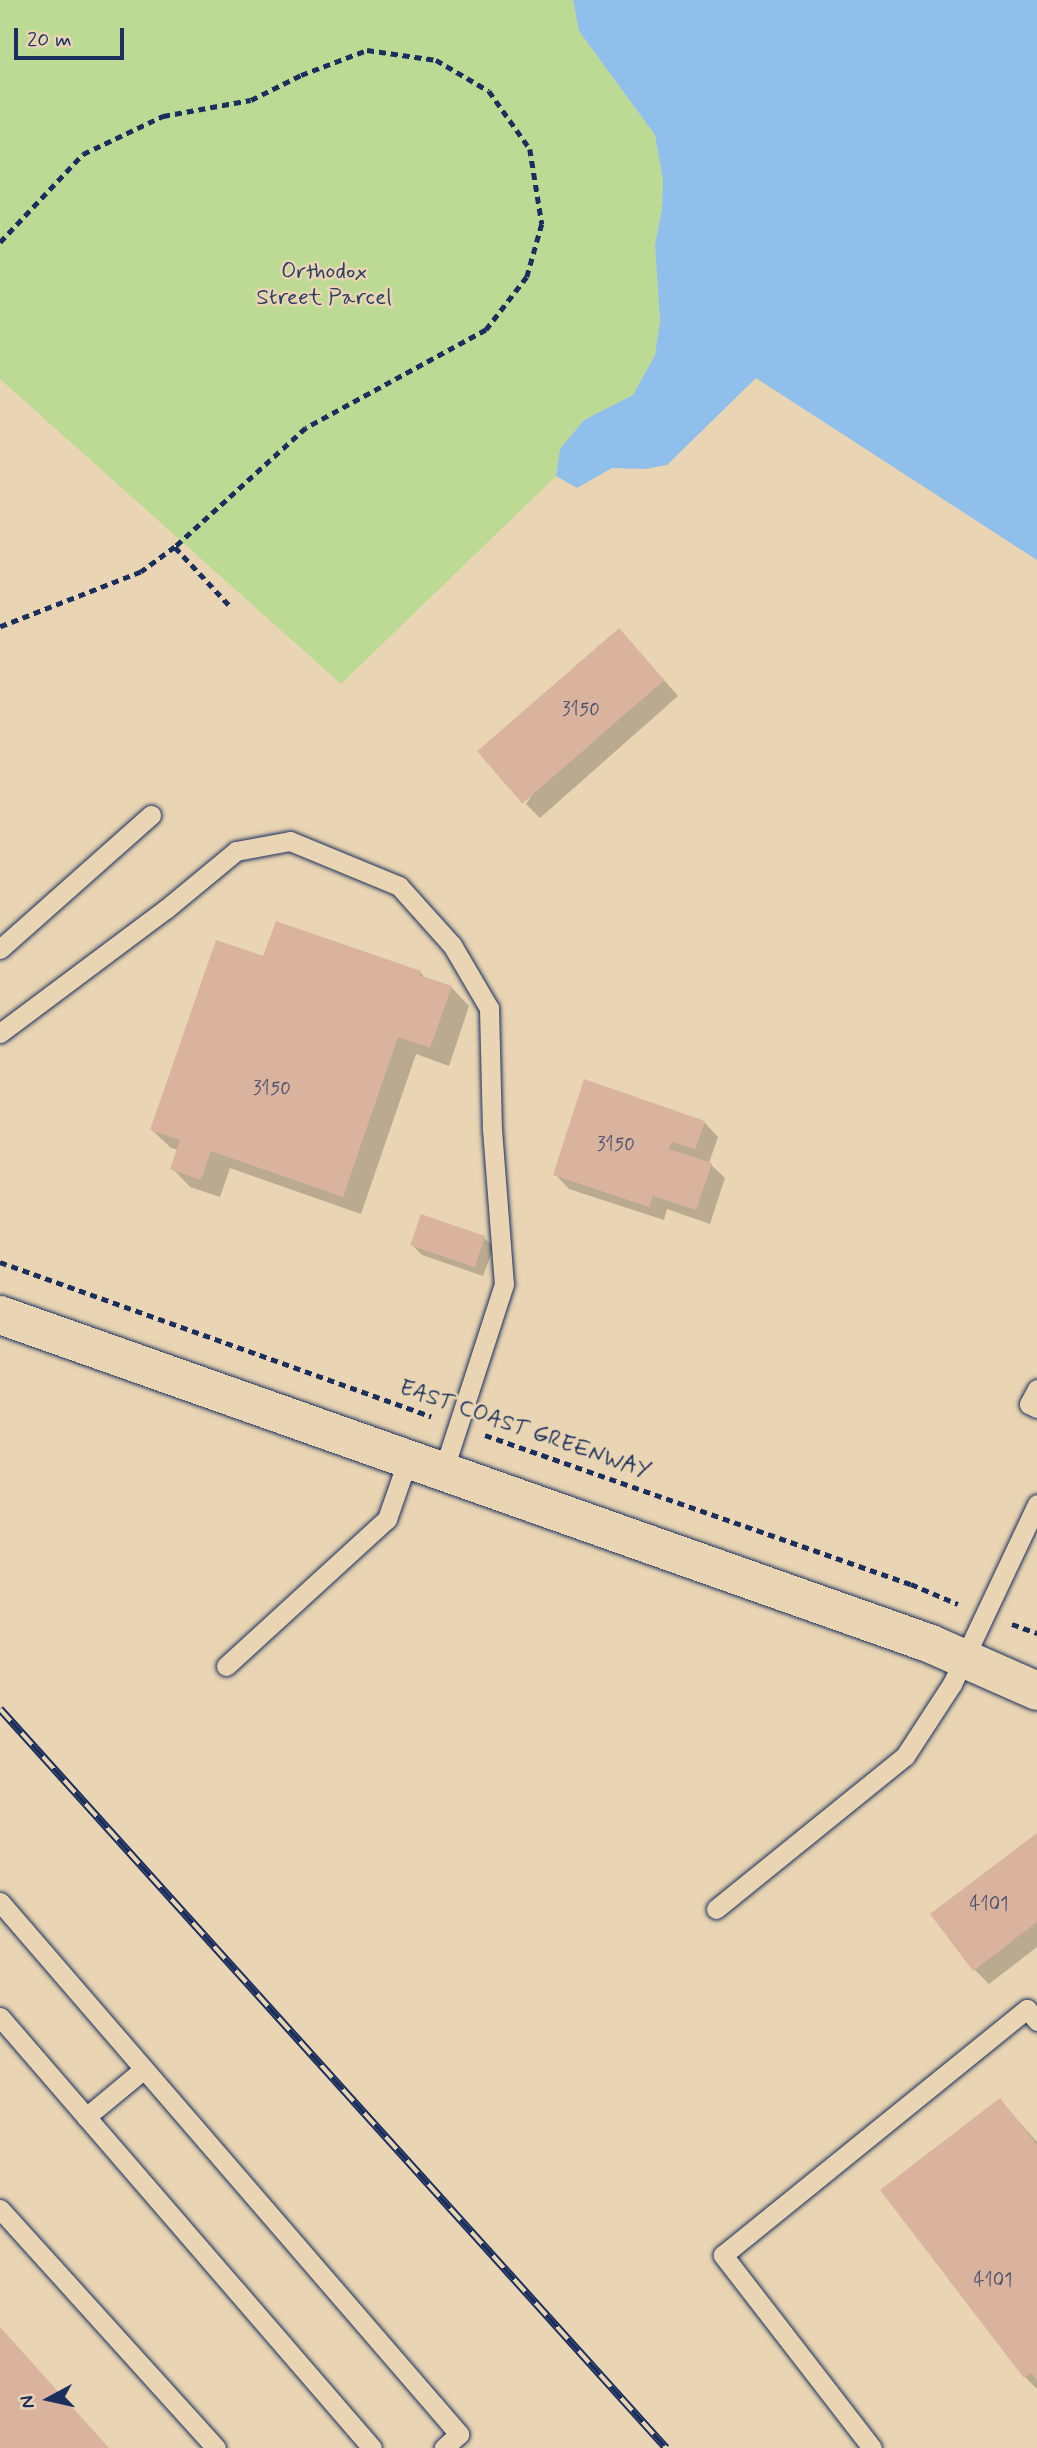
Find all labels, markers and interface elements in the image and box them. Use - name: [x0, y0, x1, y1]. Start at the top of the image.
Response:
- scale bar: [18, 14, 128, 58]
- text: 20 m: [27, 26, 72, 54]
- park label: Orthodox Street Parcel: [258, 258, 390, 312]
- house number: 3150: [562, 699, 600, 721]
- house number: 3150: [253, 1078, 291, 1100]
- house number: 3150: [597, 1134, 635, 1156]
- street label: EAST COAST GREENWAY: [397, 1374, 653, 1486]
- house number: 4101: [969, 1894, 1009, 1916]
- house number: 4101: [973, 2270, 1013, 2292]
- north arrow: [14, 2364, 84, 2434]
- text: N: [14, 2394, 41, 2410]

